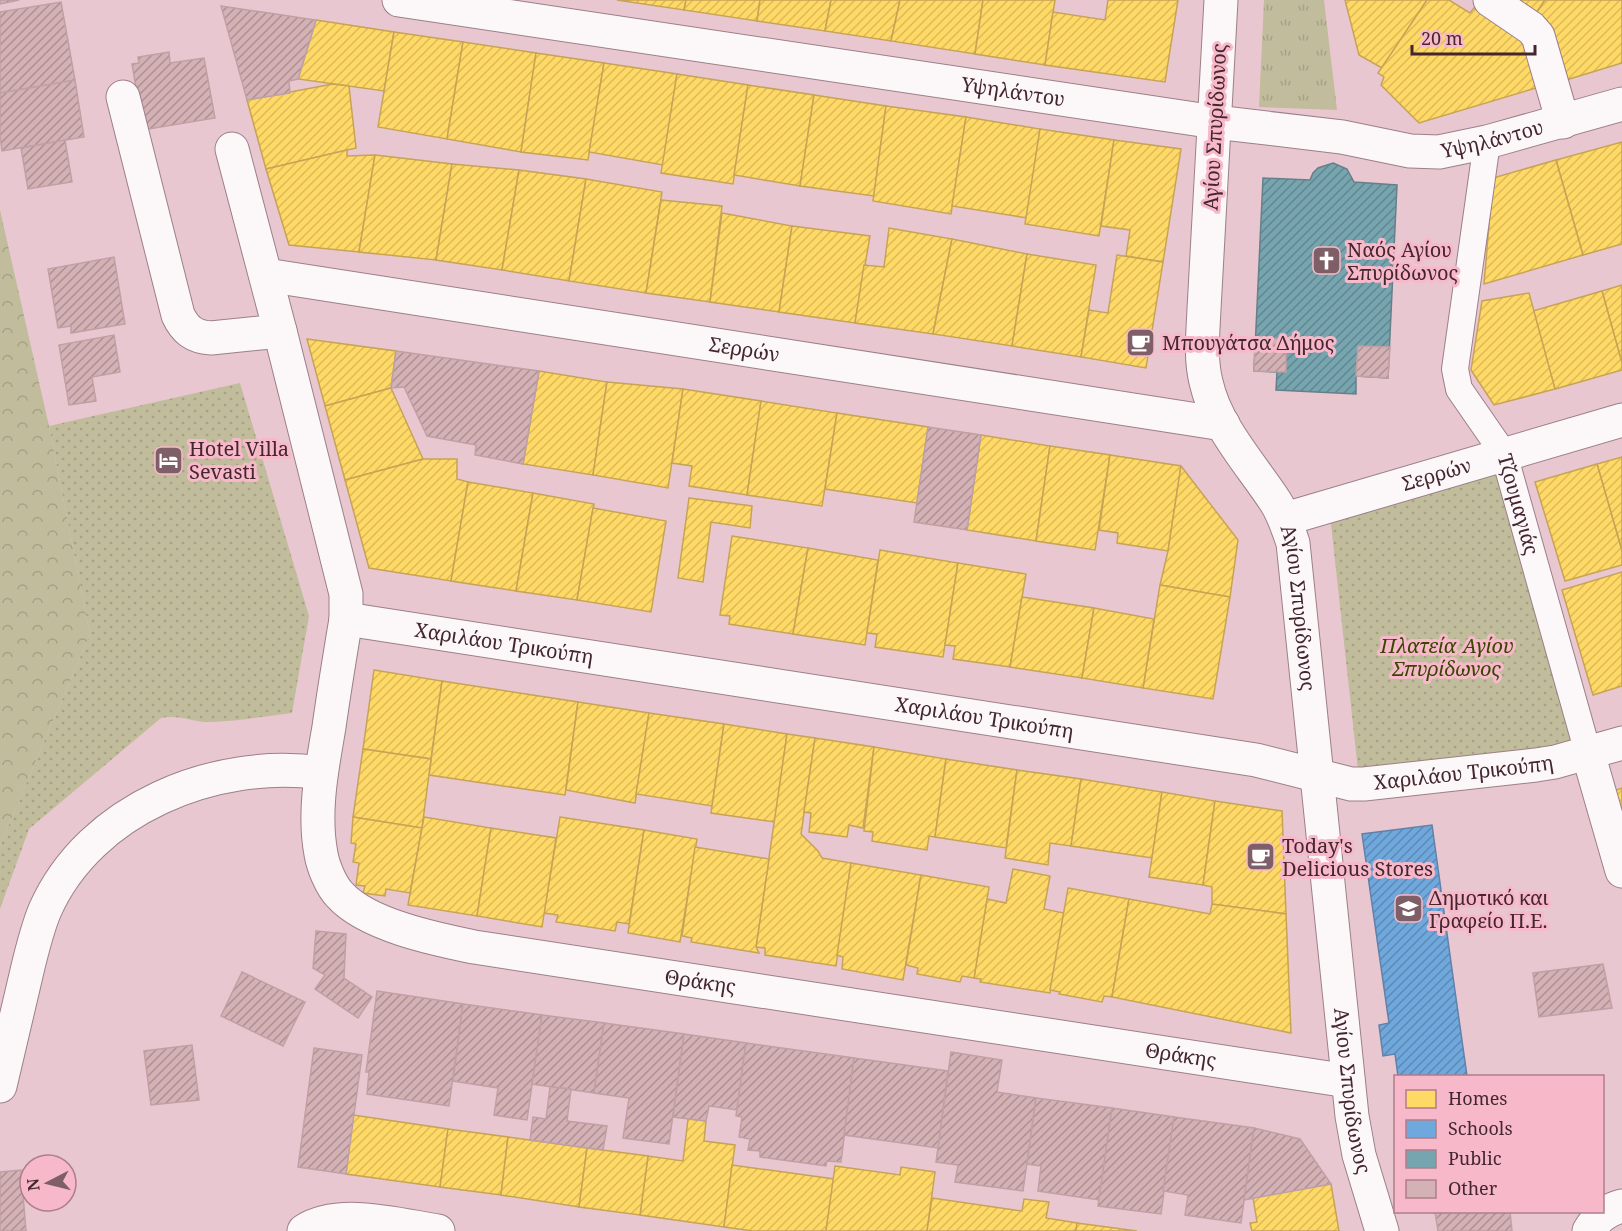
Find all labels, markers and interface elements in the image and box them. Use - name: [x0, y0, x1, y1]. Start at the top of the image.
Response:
- scale bar: [1412, 18, 1535, 56]
- text: 20 m: [1421, 26, 1463, 50]
- street label: Αγίου Σπυρίδωνος: [1197, 43, 1232, 211]
- street label: Υψηλάντου: [959, 70, 1067, 112]
- street label: Υψηλάντου: [1437, 113, 1546, 164]
- place label: Ναός Αγίου Σπυρίδωνος: [1347, 236, 1458, 286]
- church icon: Ναός Αγίου Σπυρίδωνος: [1310, 245, 1342, 277]
- cafe icon: Μπουγάτσα Δήμος: [1125, 327, 1157, 359]
- place label: Μπουγάτσα Δήμος: [1162, 329, 1334, 356]
- street label: Σερρών: [707, 330, 781, 368]
- place label: Hotel Villa Sevasti: [189, 435, 289, 485]
- hotel icon: Hotel Villa Sevasti: [152, 445, 184, 477]
- street label: Σερρών: [1399, 451, 1474, 497]
- street label: Τζουμαγιάς: [1492, 451, 1546, 558]
- street label: Αγίου Σπυρίδωνος: [1275, 521, 1322, 692]
- street label: Χαριλάου Τρικούπη: [413, 616, 595, 670]
- park label: Πλατεία Αγίου Σπυρίδωνος: [1379, 632, 1514, 682]
- street label: Χαριλάου Τρικούπη: [893, 690, 1076, 745]
- street label: Χαριλάου Τρικούπη: [1372, 748, 1555, 796]
- place label: Today's Delicious Stores: [1282, 832, 1433, 882]
- cafe icon: Today's Delicious Stores: [1245, 841, 1277, 873]
- place label: Δημοτικό και Γραφείο Π.Ε.: [1429, 884, 1549, 934]
- school or university icon: Δημοτικό και Γραφείο Π.Ε.: [1392, 893, 1424, 925]
- street label: Θράκης: [663, 962, 738, 1000]
- street label: Αγίου Σπυρίδωνος: [1328, 1006, 1378, 1177]
- street label: Θράκης: [1143, 1036, 1218, 1074]
- legend: [1394, 1075, 1604, 1213]
- text: Homes: [1448, 1086, 1507, 1110]
- text: Schools: [1448, 1116, 1513, 1140]
- text: Public: [1448, 1146, 1502, 1170]
- north arrow: [18, 1153, 78, 1213]
- text: Other: [1448, 1176, 1498, 1200]
- text: N: [21, 1177, 45, 1192]

